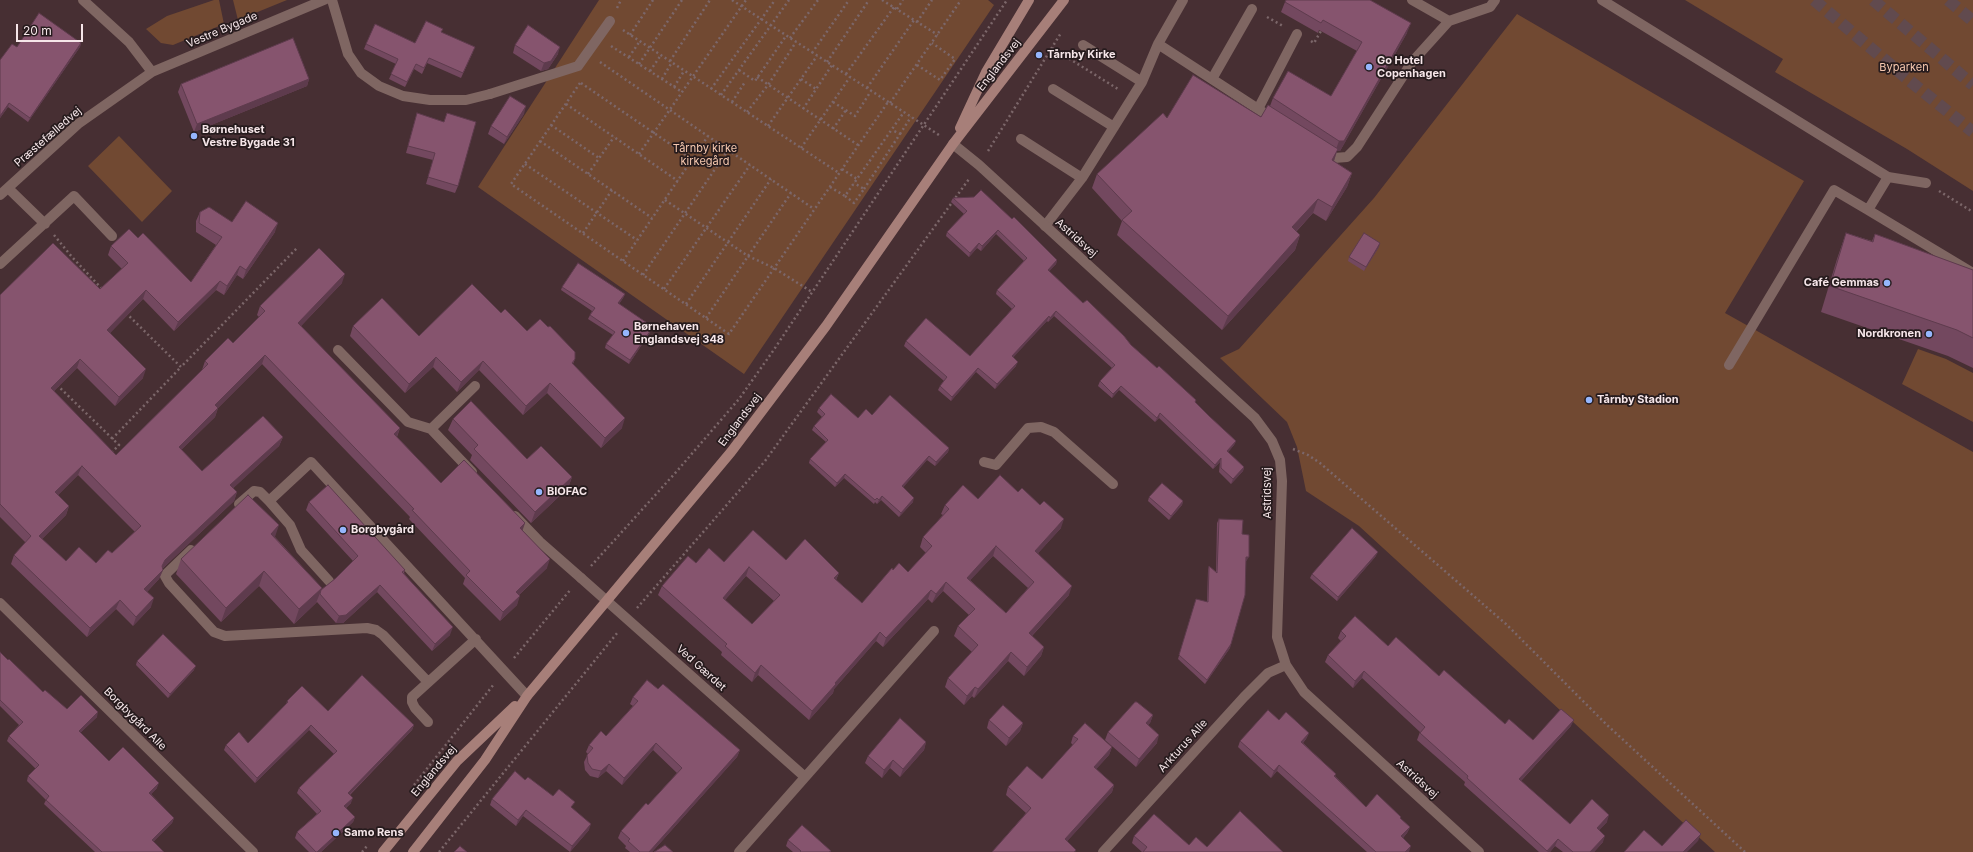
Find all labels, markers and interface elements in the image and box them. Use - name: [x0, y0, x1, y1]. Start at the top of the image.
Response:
- street label: Vestre Bygade: [185, 9, 259, 51]
- scale bar: [18, 16, 85, 42]
- text: 20 m: [23, 23, 52, 38]
- street label: Englandsvej: [974, 36, 1024, 94]
- place label: Tårnby Kirke: [1047, 48, 1116, 62]
- marker: Tårnby Kirke: [1034, 50, 1044, 60]
- place label: Go Hotel Copenhagen: [1377, 54, 1446, 80]
- park label: Byparken: [1879, 61, 1929, 75]
- marker: Go Hotel Copenhagen: [1364, 62, 1374, 72]
- street label: Præstefælledvej: [12, 104, 84, 170]
- place label: Børnehuset Vestre Bygade 31: [202, 123, 295, 149]
- marker: Børnehuset Vestre Bygade 31: [189, 131, 199, 141]
- park label: Tårnby kirke kirkegård: [673, 142, 737, 168]
- street label: Astridsvej: [1052, 216, 1100, 260]
- place label: Café Gemmas: [1804, 276, 1879, 290]
- marker: Café Gemmas: [1882, 278, 1892, 288]
- place label: Børnehaven Englandsvej 348: [634, 320, 724, 346]
- place label: Nordkronen: [1857, 327, 1921, 341]
- marker: Børnehaven Englandsvej 348: [621, 328, 631, 338]
- marker: Nordkronen: [1924, 329, 1934, 339]
- street label: Englandsvej: [716, 391, 764, 449]
- place label: Tårnby Stadion: [1597, 393, 1678, 407]
- marker: Tårnby Stadion: [1584, 395, 1594, 405]
- street label: Astridsvej: [1261, 467, 1275, 519]
- place label: BIOFAC: [547, 485, 587, 499]
- marker: BIOFAC: [534, 487, 544, 497]
- place label: Borgbygård: [351, 523, 414, 537]
- marker: Borgbygård: [338, 525, 348, 535]
- street label: Ved Gærdet: [673, 642, 729, 694]
- street label: Borgbygård Alle: [101, 685, 169, 753]
- street label: Arkturus Alle: [1156, 717, 1210, 775]
- street label: Englandsvej: [409, 743, 459, 799]
- street label: Astridsvej: [1393, 757, 1441, 801]
- place label: Samo Rens: [344, 826, 404, 840]
- marker: Samo Rens: [331, 828, 341, 838]

